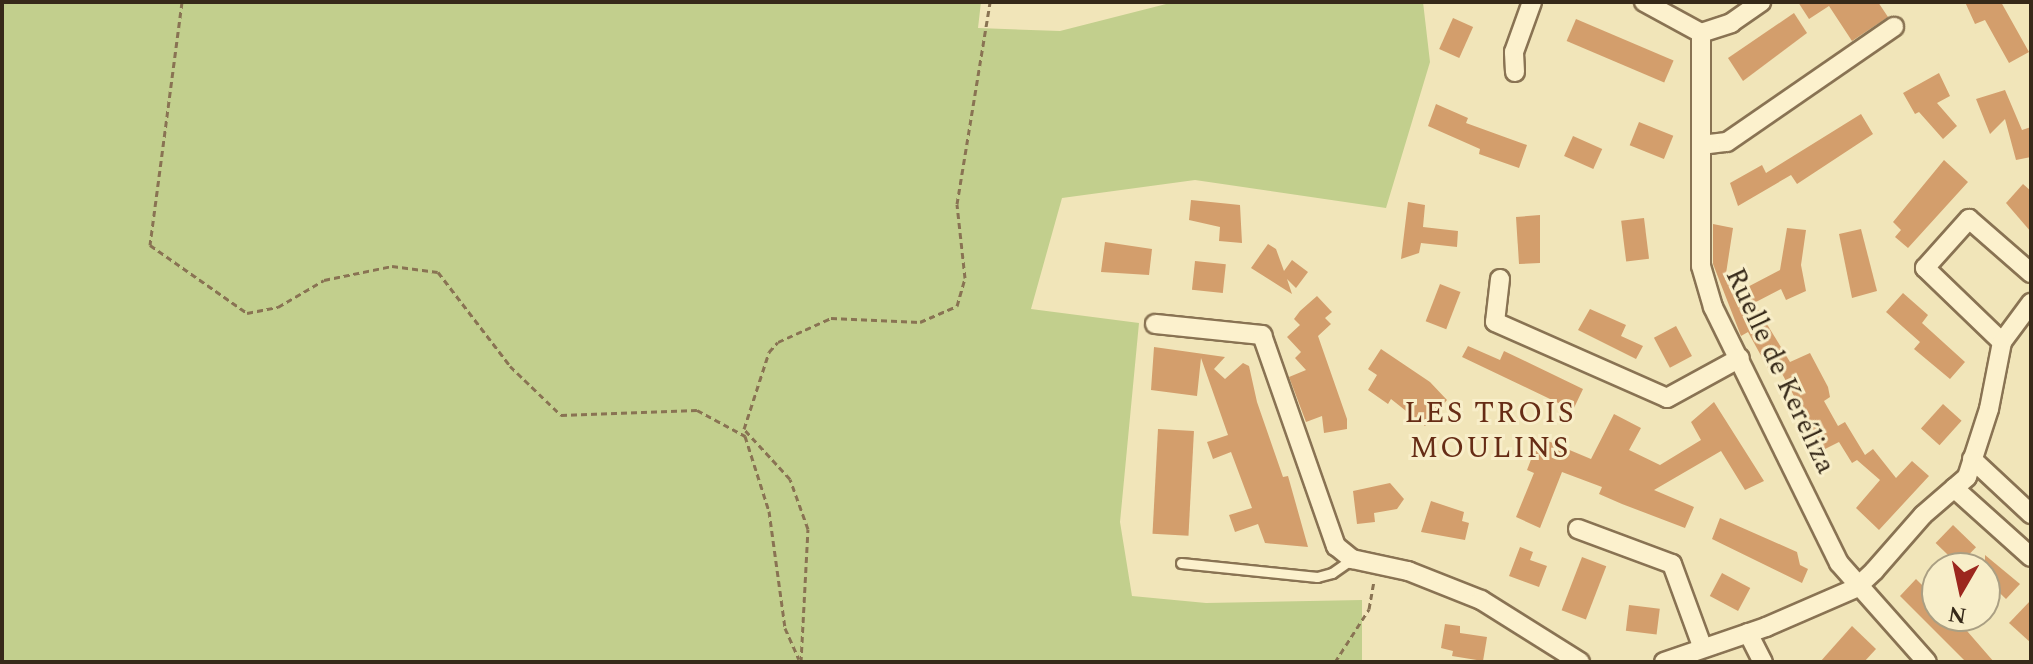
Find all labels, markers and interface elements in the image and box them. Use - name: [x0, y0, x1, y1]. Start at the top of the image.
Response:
- street label: Ruelle de Keréliza: [1718, 263, 1842, 479]
- district label: LES TROIS MOULINS: [1404, 395, 1576, 466]
- north arrow: [1921, 552, 2001, 632]
- text: N: [1946, 597, 1969, 632]

